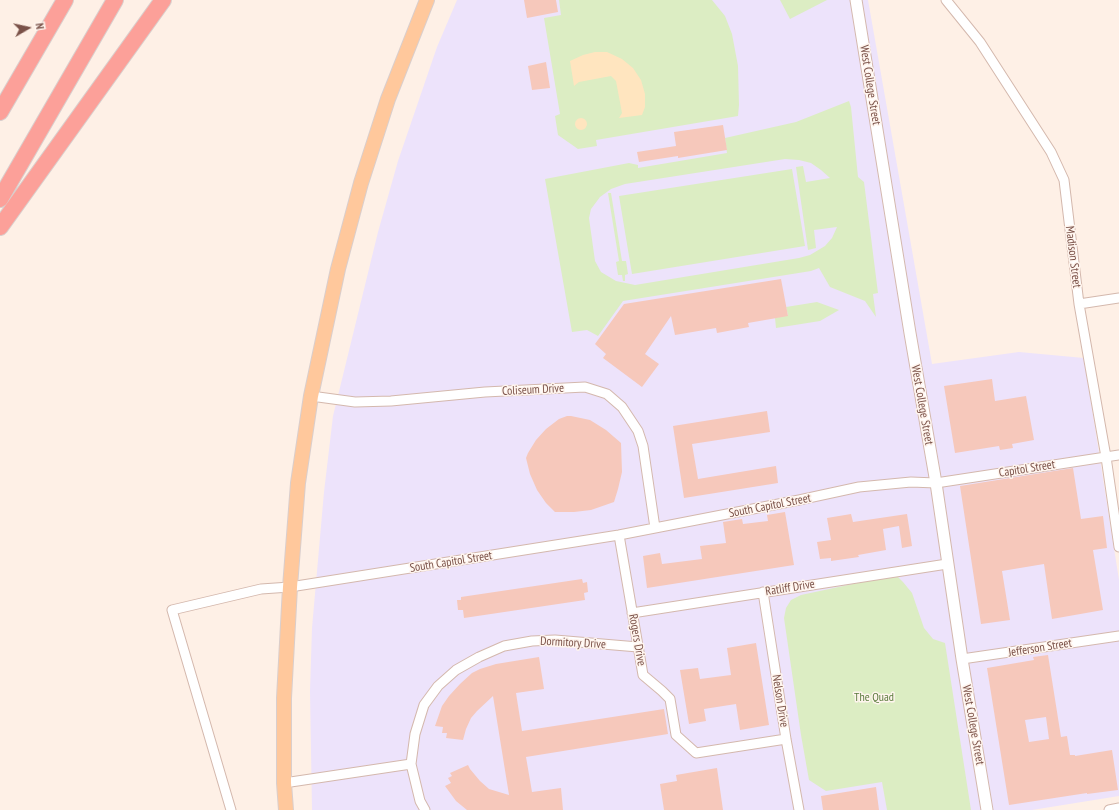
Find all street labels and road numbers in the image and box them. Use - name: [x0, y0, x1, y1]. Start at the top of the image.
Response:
- street label: West College Street: [857, 44, 883, 126]
- street label: Madison Street: [1062, 225, 1084, 289]
- street label: West College Street: [908, 364, 936, 446]
- street label: Coliseum Drive: [502, 381, 564, 399]
- street label: Capitol Street: [998, 457, 1056, 481]
- street label: South Capitol Street: [728, 491, 812, 521]
- street label: South Capitol Street: [409, 548, 493, 576]
- street label: Ratliff Drive: [764, 577, 816, 599]
- street label: Rogers Drive: [625, 613, 649, 667]
- street label: Dormitory Drive: [540, 634, 606, 652]
- street label: Jefferson Street: [1007, 636, 1073, 660]
- street label: Nelson Drive: [769, 674, 791, 728]
- street label: West College Street: [959, 684, 987, 766]

